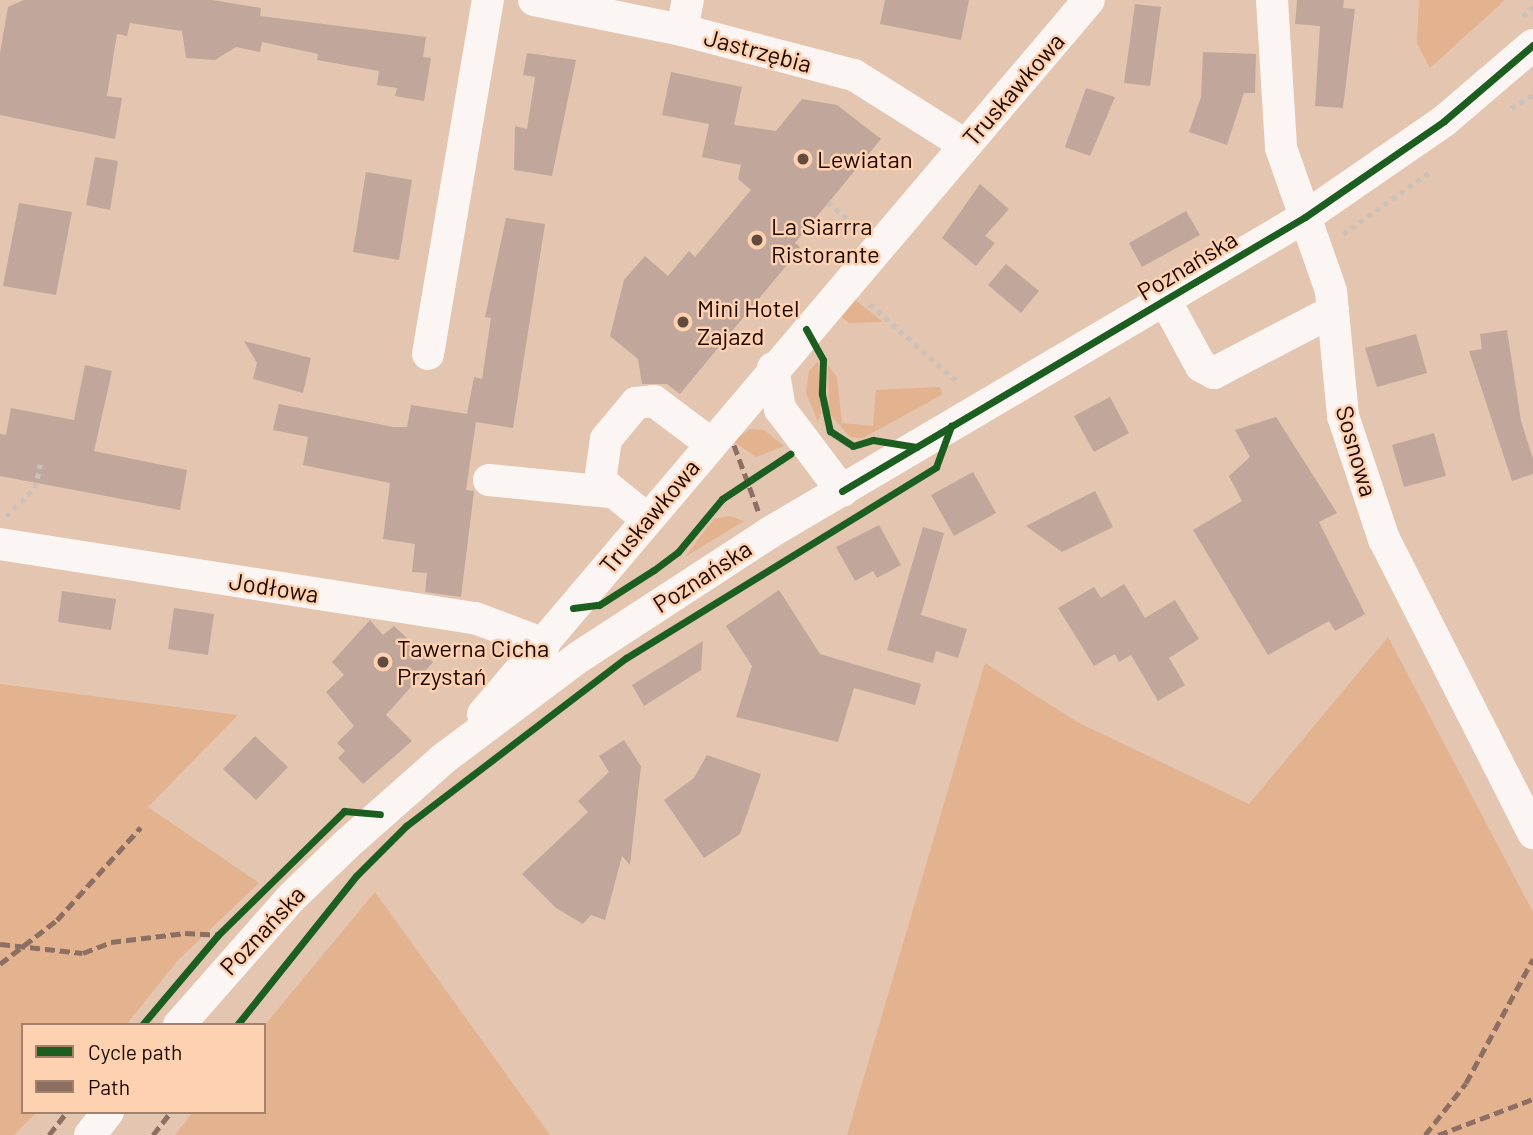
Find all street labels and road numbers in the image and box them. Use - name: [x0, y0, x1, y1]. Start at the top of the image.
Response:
- street label: Jastrzębia: [701, 22, 815, 78]
- street label: Truskawkowa: [956, 27, 1070, 151]
- street label: Poznańska: [1132, 224, 1242, 306]
- street label: Sosnowa: [1330, 402, 1384, 500]
- street label: Truskawkowa: [593, 453, 705, 579]
- street label: Poznańska: [647, 534, 757, 618]
- street label: Jodłowa: [227, 566, 321, 608]
- street label: Poznańska: [214, 879, 310, 981]

